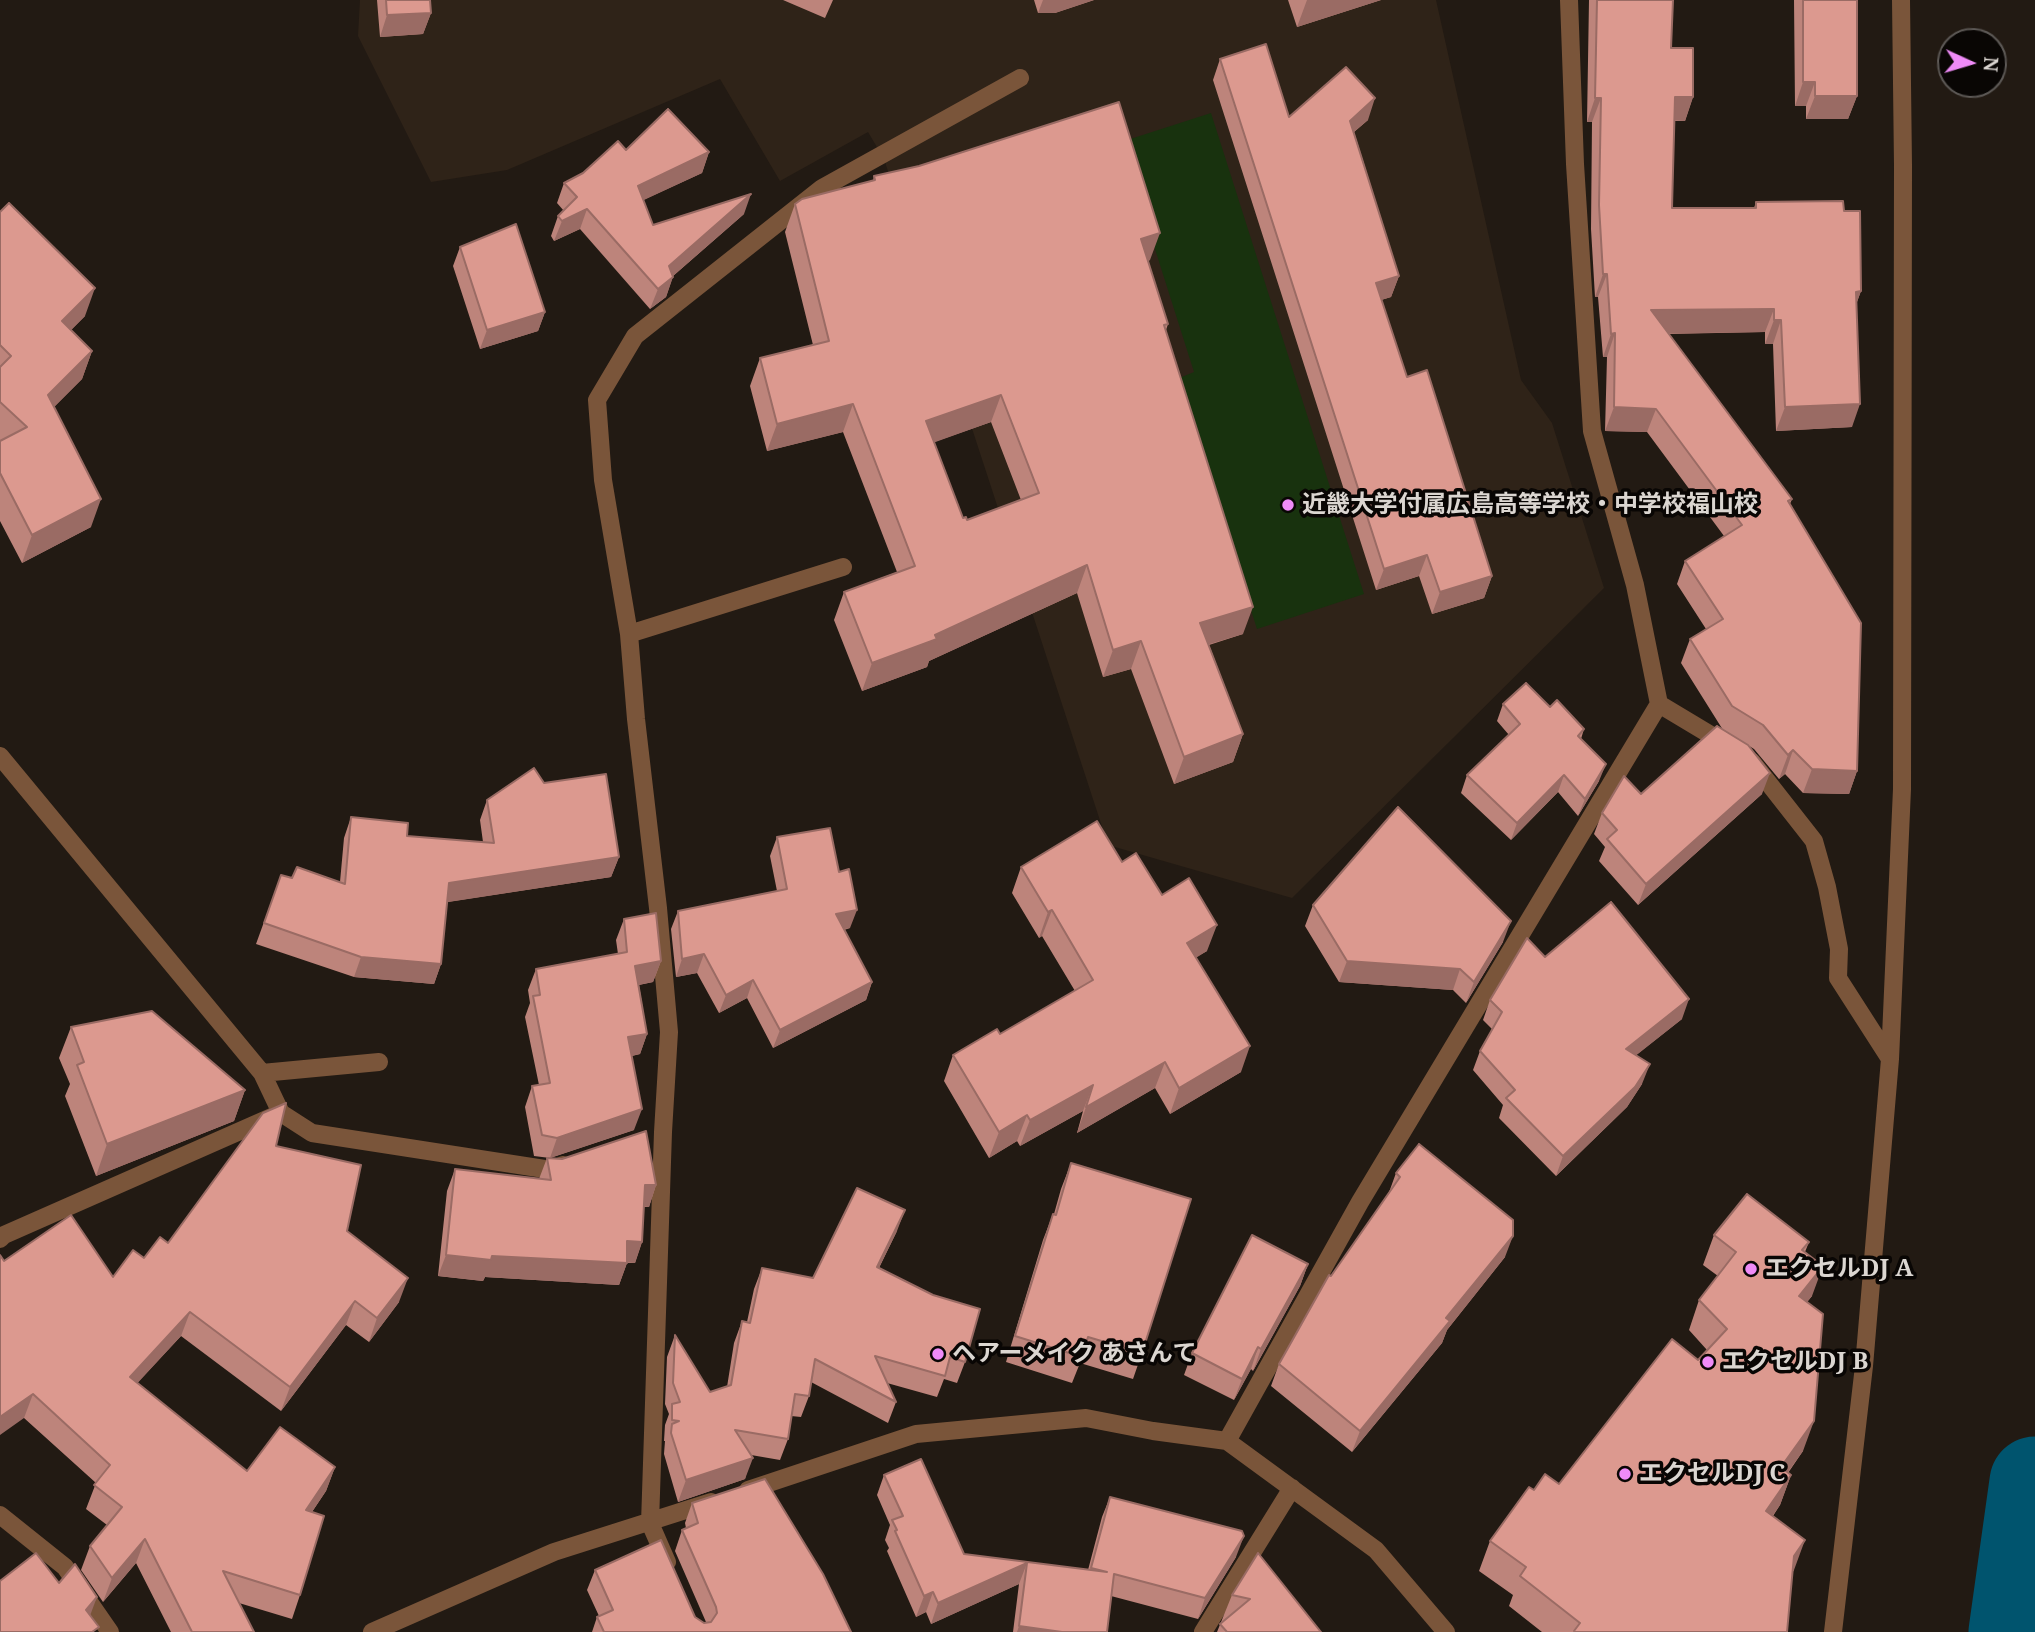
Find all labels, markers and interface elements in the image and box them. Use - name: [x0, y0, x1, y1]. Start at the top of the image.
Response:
- north arrow: [1937, 28, 2007, 98]
- text: N: [1977, 56, 2004, 73]
- place label: 近畿大学付属広島高等学校・中学校福山校: [1302, 491, 1758, 519]
- marker: 近畿大学付属広島高等学校・中学校福山校: [1280, 497, 1296, 513]
- place label: エクセルDJ A: [1765, 1255, 1913, 1283]
- marker: エクセルDJ A: [1743, 1261, 1759, 1277]
- place label: ヘアーメイク あさんて: [952, 1340, 1197, 1368]
- marker: ヘアーメイク あさんて: [930, 1346, 946, 1362]
- place label: エクセルDJ B: [1722, 1348, 1868, 1376]
- marker: エクセルDJ B: [1700, 1354, 1716, 1370]
- place label: エクセルDJ C: [1639, 1460, 1785, 1488]
- marker: エクセルDJ C: [1617, 1466, 1633, 1482]

